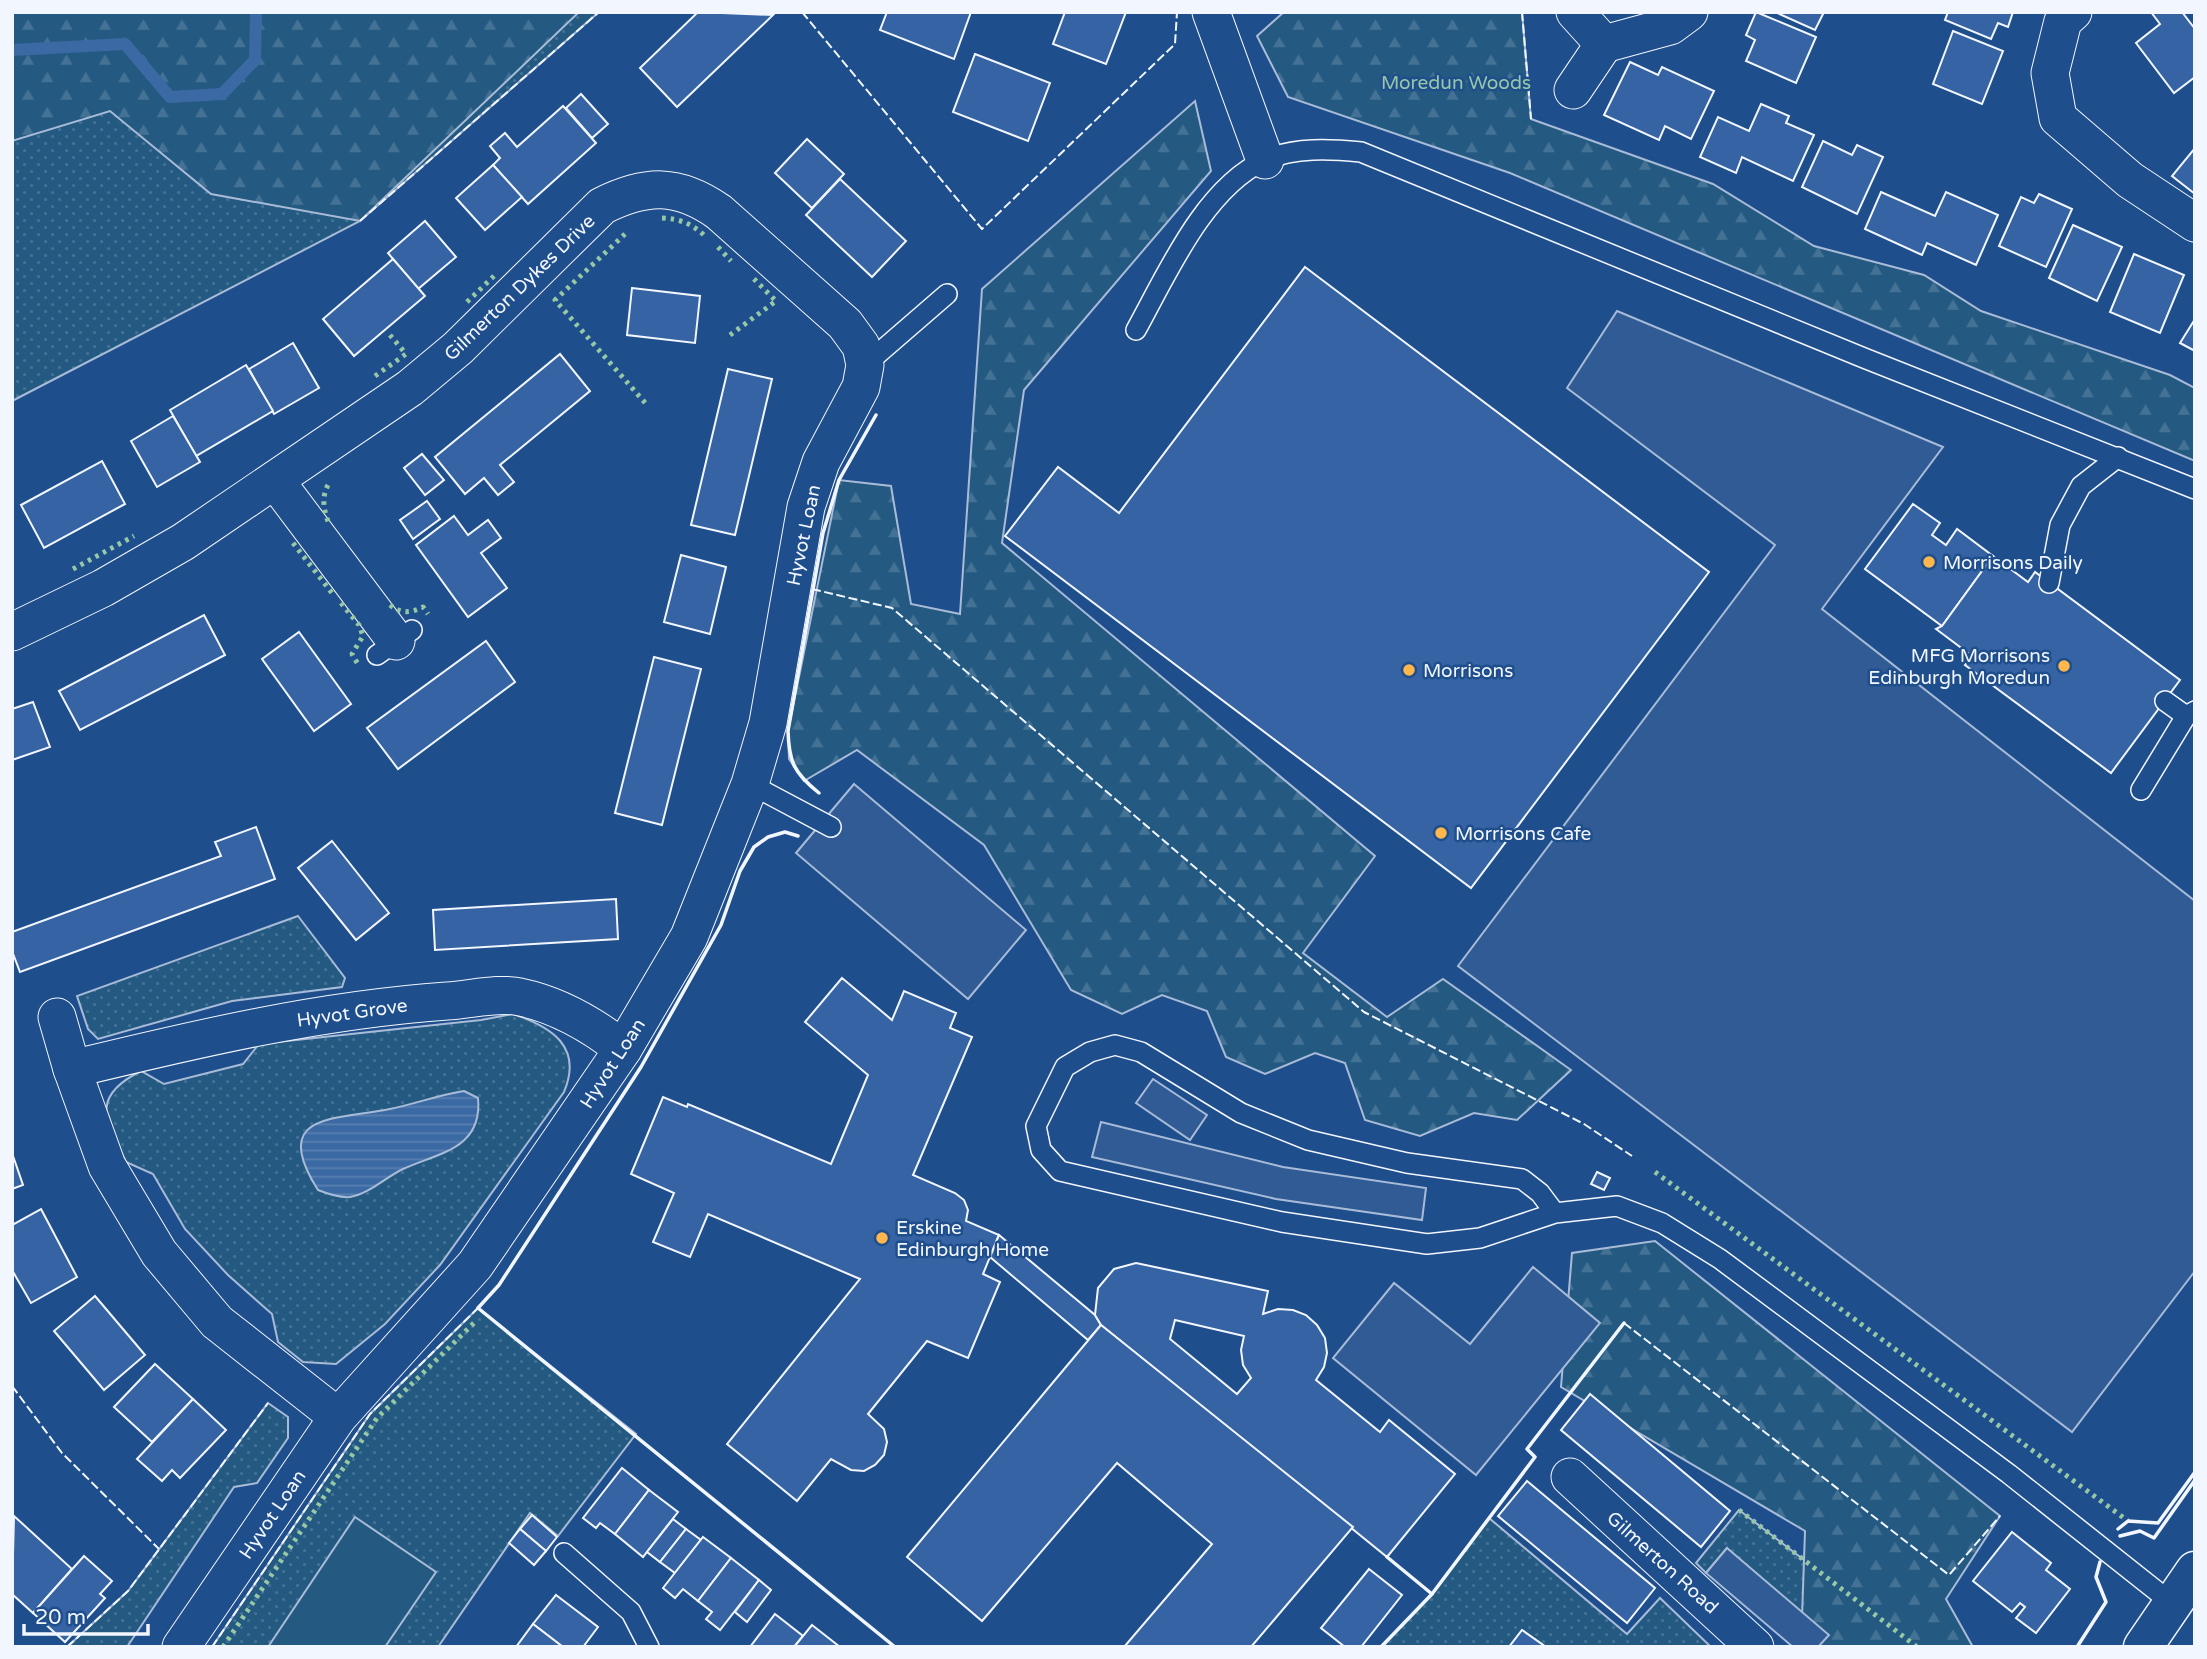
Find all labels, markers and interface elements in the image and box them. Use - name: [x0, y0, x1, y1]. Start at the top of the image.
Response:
- park label: Moredun Woods: [1381, 72, 1531, 94]
- street label: Gilmerton Dykes Drive: [440, 210, 600, 365]
- street label: Hyvot Loan: [783, 483, 825, 588]
- place label: Morrisons Daily: [1943, 552, 2083, 574]
- marker: Morrisons Daily: [1921, 554, 1937, 570]
- place label: MFG Morrisons Edinburgh Moredun: [1868, 645, 2050, 689]
- marker: MFG Morrisons Edinburgh Moredun: [2056, 658, 2072, 674]
- place label: Morrisons: [1423, 660, 1513, 682]
- marker: Morrisons: [1401, 662, 1417, 678]
- place label: Morrisons Cafe: [1455, 823, 1591, 845]
- marker: Morrisons Cafe: [1433, 825, 1449, 841]
- street label: Hyvot Grove: [295, 994, 409, 1032]
- street label: Hyvot Loan: [576, 1014, 650, 1113]
- place label: Erskine Edinburgh Home: [896, 1217, 1049, 1261]
- marker: Erskine Edinburgh Home: [874, 1230, 890, 1246]
- street label: Hyvot Loan: [235, 1466, 311, 1563]
- street label: Gilmerton Road: [1602, 1507, 1723, 1619]
- scale bar: [24, 1592, 149, 1636]
- text: 20 m: [35, 1605, 86, 1630]

